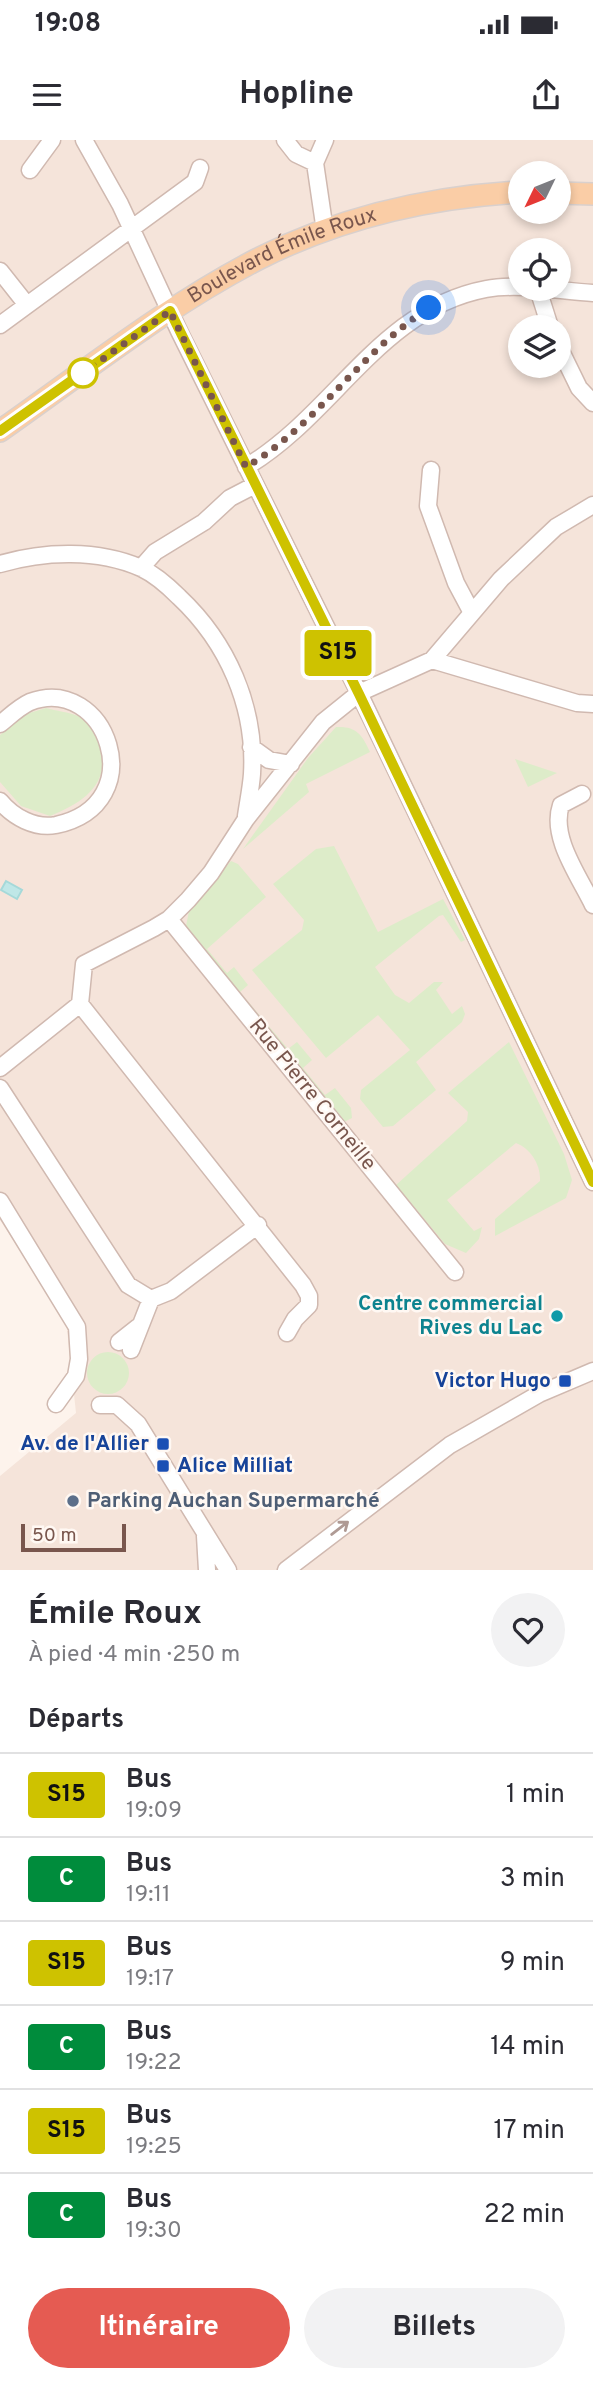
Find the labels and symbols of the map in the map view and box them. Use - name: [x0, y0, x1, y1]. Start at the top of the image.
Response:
- north arrow: [508, 161, 570, 224]
- street label: Boulevard Émile Roux: [182, 201, 380, 310]
- your location: [411, 290, 446, 325]
- unlabelled marker: [68, 358, 98, 388]
- line badge: S15: [298, 630, 378, 676]
- street label: Rue Pierre Corneille: [242, 1013, 382, 1177]
- place label: Centre commercial Rives du Lac: [358, 1291, 543, 1342]
- marker: Centre commercial Rives du Lac: [549, 1308, 565, 1324]
- place label: Victor Hugo: [434, 1368, 551, 1395]
- marker: Victor Hugo: [557, 1373, 573, 1389]
- place label: Av. de l'Allier: [20, 1431, 149, 1458]
- marker: Av. de l'Allier: [155, 1436, 171, 1452]
- place label: Alice Milliat: [177, 1453, 293, 1480]
- marker: Alice Milliat: [155, 1458, 171, 1474]
- place label: Parking Auchan Supermarché: [87, 1488, 380, 1515]
- marker: Parking Auchan Supermarché: [65, 1493, 81, 1509]
- one-way arrow: [330, 1520, 349, 1535]
- scale bar: [21, 1521, 126, 1553]

